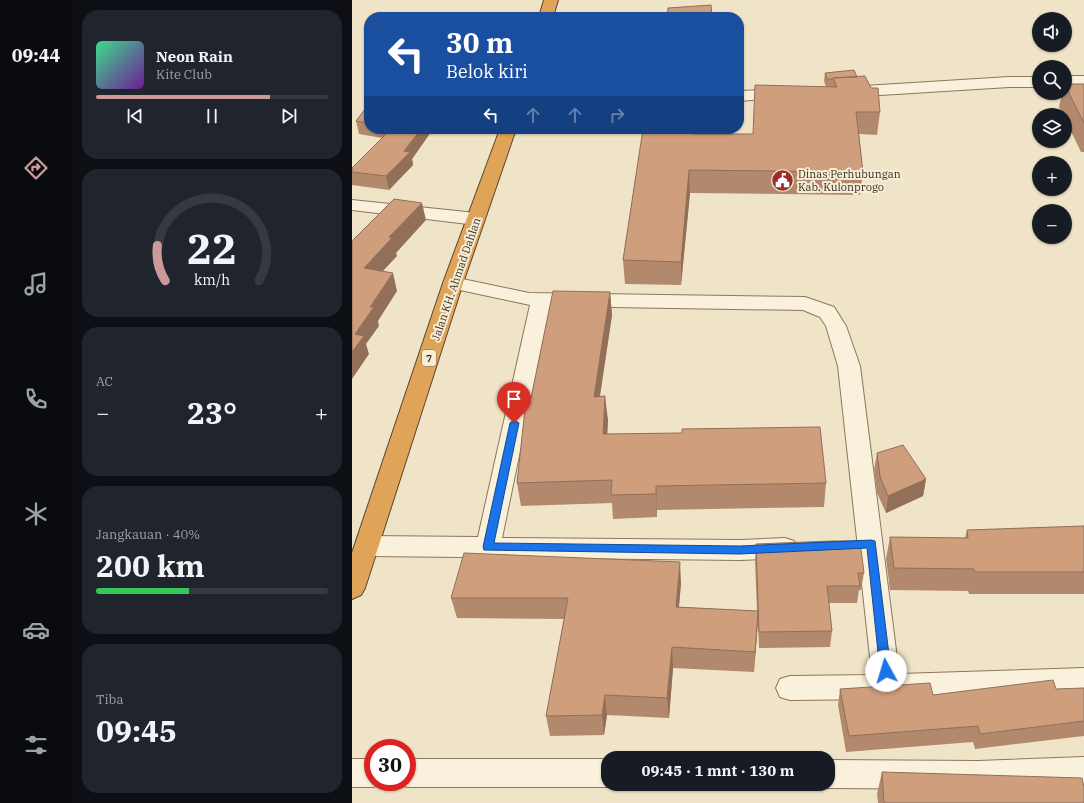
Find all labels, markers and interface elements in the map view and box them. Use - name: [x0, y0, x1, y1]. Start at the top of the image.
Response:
- map controls: [1032, 12, 1072, 244]
- button: sound: [1032, 12, 1072, 52]
- text: 30 m: [446, 24, 513, 61]
- icon: left: [380, 28, 432, 80]
- text: 09:44: [12, 44, 60, 67]
- text: Neon Rain: [156, 47, 233, 66]
- text: Belok kiri: [446, 60, 528, 83]
- button: search: [1032, 60, 1072, 100]
- text: Kite Club: [156, 66, 212, 83]
- icon: left: [480, 104, 502, 126]
- icon: ahead: [522, 104, 544, 126]
- icon: ahead: [564, 104, 586, 126]
- icon: right: [606, 104, 628, 126]
- icon: previous: [124, 105, 146, 127]
- icon: pause: [201, 105, 223, 127]
- icon: next: [278, 105, 300, 127]
- button: layers: [1032, 108, 1072, 148]
- icon: directions: [22, 154, 50, 182]
- button: +: [1032, 156, 1072, 196]
- public building icon: Dinas Perhubungan Kab. Kulonprogo: [770, 167, 796, 193]
- place label: Dinas Perhubungan Kab. Kulonprogo: [798, 167, 901, 194]
- button: −: [1032, 204, 1072, 244]
- street label: Jalan KH. Ahmad Dahlan: [428, 216, 484, 342]
- text: 22: [187, 221, 237, 275]
- text: km/h: [194, 269, 230, 288]
- icon: music: [22, 270, 50, 298]
- road number: 7: [422, 350, 436, 366]
- text: AC: [96, 373, 113, 390]
- pin: [497, 382, 531, 423]
- icon: phone: [22, 385, 50, 413]
- icon: arrive: [503, 388, 525, 410]
- text: 23°: [187, 393, 237, 432]
- text: −: [96, 398, 109, 427]
- text: +: [315, 398, 328, 427]
- icon: climate: [22, 500, 50, 528]
- text: Jangkauan · 40%: [96, 526, 200, 543]
- text: 200 km: [96, 546, 205, 585]
- icon: car: [22, 616, 50, 644]
- position arrow: [865, 650, 907, 692]
- text: Tiba: [96, 691, 124, 708]
- text: 09:45: [96, 711, 177, 750]
- icon: filters: [22, 731, 50, 759]
- speed limit sign: 30: [364, 739, 416, 791]
- text: 09:45 · 1 mnt · 130 m: [642, 761, 794, 780]

